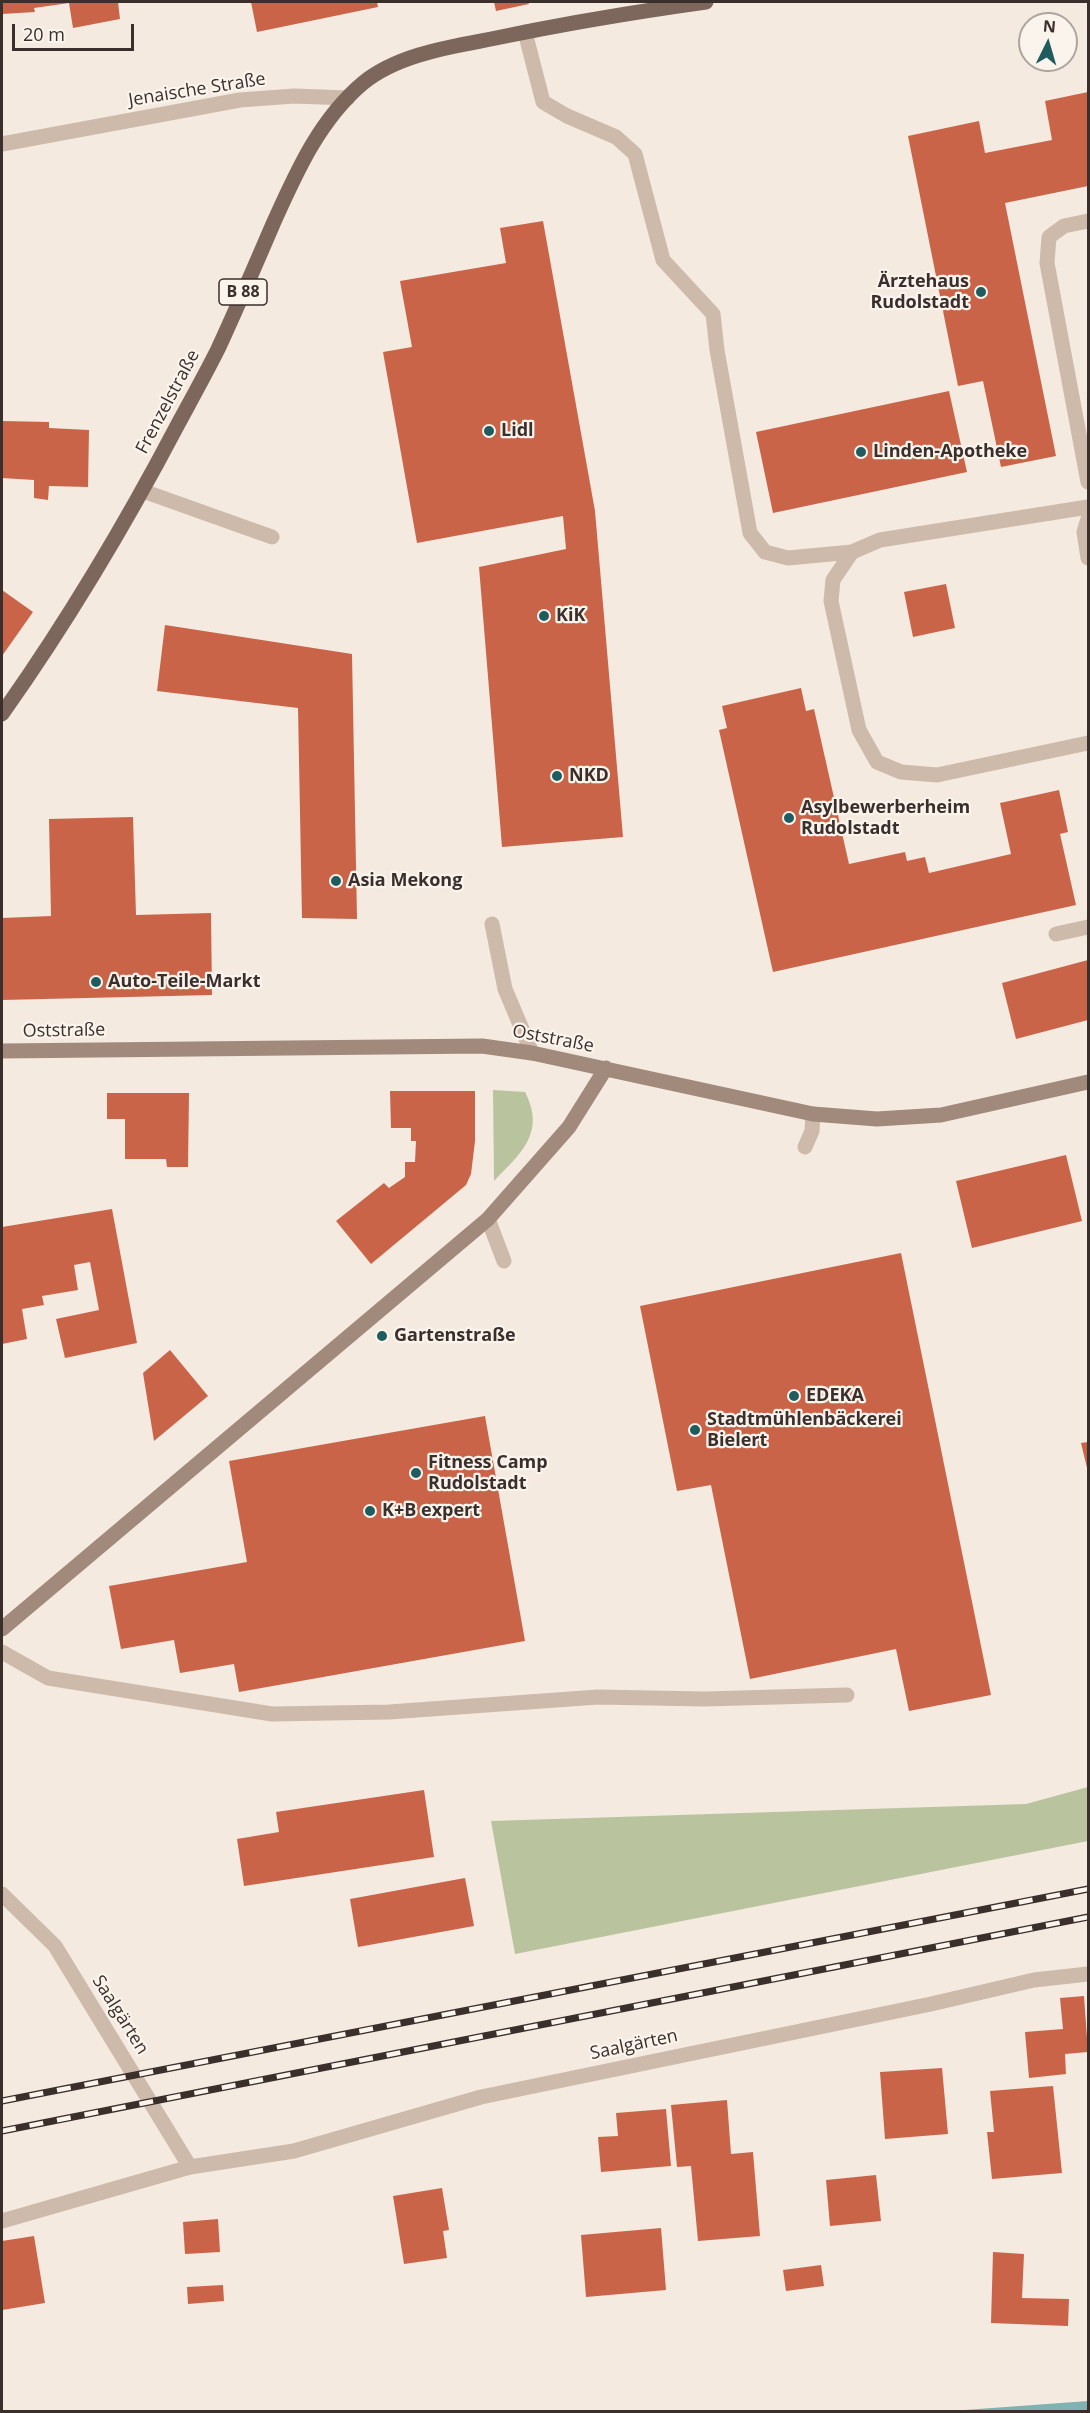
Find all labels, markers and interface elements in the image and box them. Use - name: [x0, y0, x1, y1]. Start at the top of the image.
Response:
- scale bar: [15, 12, 136, 50]
- north arrow: [1018, 12, 1078, 72]
- text: N: [1042, 15, 1057, 38]
- text: 20 m: [23, 22, 65, 46]
- street label: Jenaische Straße: [127, 68, 267, 112]
- place label: Ärztehaus Rudolstadt: [870, 271, 969, 314]
- road number: B 88: [219, 279, 267, 305]
- marker: Ärztehaus Rudolstadt: [974, 285, 988, 299]
- street label: Frenzelstraße: [132, 346, 204, 458]
- place label: Lidl: [501, 420, 534, 442]
- marker: Lidl: [482, 424, 496, 438]
- place label: Linden-Apotheke: [873, 441, 1027, 463]
- marker: Linden-Apotheke: [854, 445, 868, 459]
- place label: KiK: [556, 605, 585, 627]
- marker: KiK: [537, 609, 551, 623]
- place label: NKD: [569, 765, 609, 787]
- marker: NKD: [550, 769, 564, 783]
- place label: Asylbewerberheim Rudolstadt: [801, 797, 970, 840]
- marker: Asylbewerberheim Rudolstadt: [782, 811, 796, 825]
- place label: Asia Mekong: [348, 870, 462, 892]
- marker: Asia Mekong: [329, 874, 343, 888]
- place label: Auto-Teile-Markt: [108, 971, 260, 993]
- marker: Auto-Teile-Markt: [89, 975, 103, 989]
- street label: Oststraße: [22, 1019, 106, 1043]
- street label: Oststraße: [510, 1021, 596, 1057]
- place label: Gartenstraße: [394, 1325, 516, 1347]
- marker: Gartenstraße: [375, 1329, 389, 1343]
- place label: EDEKA: [806, 1385, 864, 1407]
- marker: EDEKA: [787, 1389, 801, 1403]
- place label: Stadtmühlenbäckerei Bielert: [707, 1409, 902, 1452]
- marker: Stadtmühlenbäckerei Bielert: [688, 1423, 702, 1437]
- place label: Fitness Camp Rudolstadt: [428, 1452, 548, 1494]
- marker: Fitness Camp Rudolstadt: [409, 1466, 423, 1480]
- place label: K+B expert: [382, 1500, 480, 1522]
- marker: K+B expert: [363, 1504, 377, 1518]
- street label: Saalgärten: [87, 1971, 153, 2059]
- street label: Saalgärten: [588, 2025, 680, 2065]

